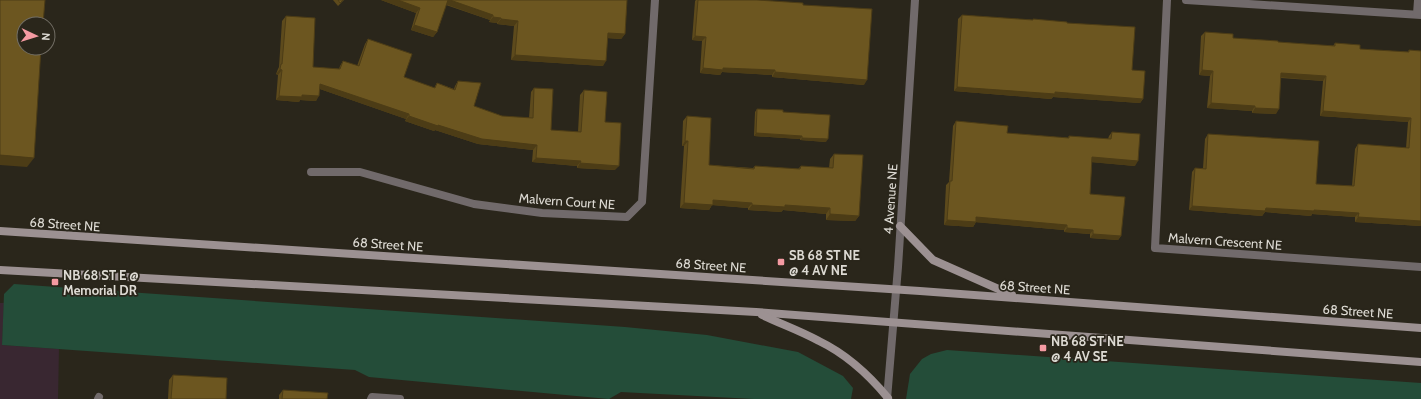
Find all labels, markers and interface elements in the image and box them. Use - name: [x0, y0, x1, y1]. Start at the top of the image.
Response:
- north arrow: [16, 16, 56, 56]
- text: N: [39, 32, 53, 41]
- street label: 4 Avenue NE: [880, 163, 900, 235]
- street label: Malvern Court NE: [518, 190, 616, 212]
- street label: 68 Street NE: [29, 214, 101, 234]
- street label: Malvern Crescent NE: [1168, 229, 1282, 253]
- street label: 68 Street NE: [352, 234, 424, 254]
- place label: SB 68 ST NE @ 4 AV NE: [789, 247, 860, 278]
- street label: 68 Street NE: [675, 255, 747, 275]
- marker: SB 68 ST NE @ 4 AV NE: [776, 257, 786, 267]
- place label: NB 68 ST E @ Memorial DR: [63, 267, 139, 298]
- marker: NB 68 ST E @ Memorial DR: [50, 277, 60, 287]
- street label: 68 Street NE: [999, 277, 1071, 297]
- street label: 68 Street NE: [1322, 301, 1394, 321]
- place label: NB 68 ST NE @ 4 AV SE: [1051, 333, 1124, 364]
- marker: NB 68 ST NE @ 4 AV SE: [1038, 343, 1048, 353]

